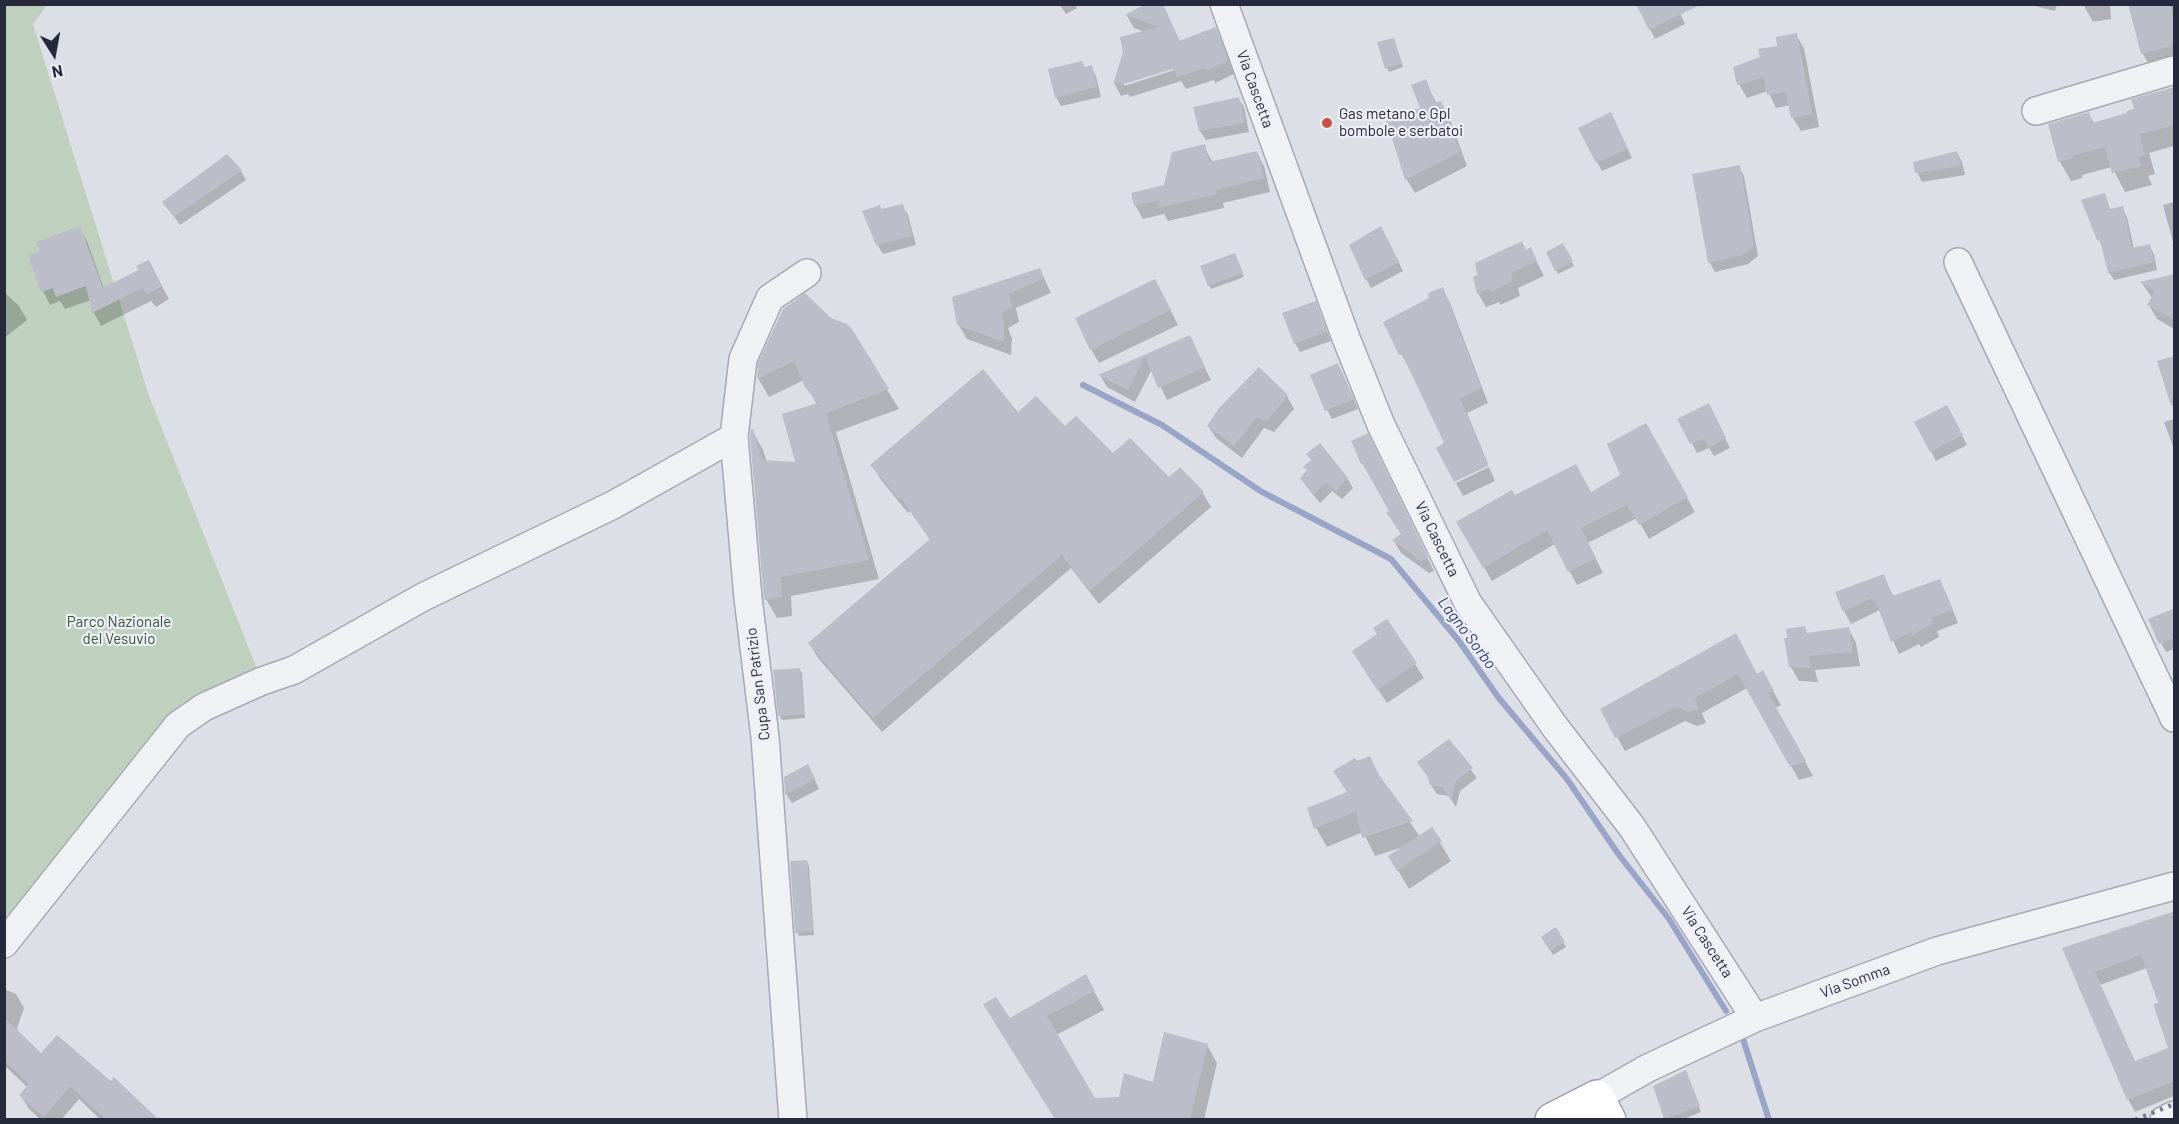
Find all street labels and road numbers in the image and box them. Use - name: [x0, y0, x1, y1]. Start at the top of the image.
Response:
- street label: Via Cascetta: [1233, 48, 1277, 130]
- street label: Via Cascetta: [1411, 498, 1463, 580]
- street label: Cupa San Patrizio: [742, 627, 774, 741]
- street label: Via Cascetta: [1677, 903, 1737, 981]
- street label: Via Somma: [1818, 960, 1892, 1002]

